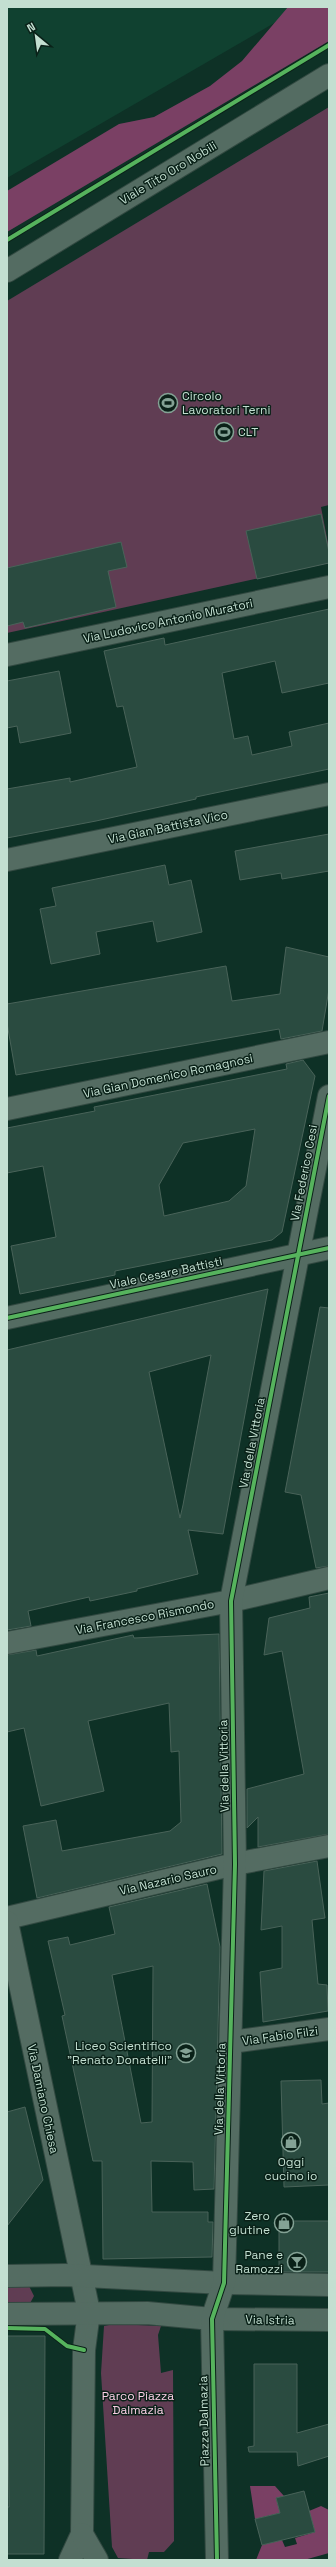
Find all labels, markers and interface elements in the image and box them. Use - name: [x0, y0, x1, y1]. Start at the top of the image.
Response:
- north arrow: [16, 16, 56, 56]
- text: N: [25, 19, 38, 35]
- street label: Viale Tito Oro Nobili: [117, 138, 220, 208]
- place label: Circolo Lavoratori Terni: [182, 388, 270, 418]
- sports icon: Circolo Lavoratori Terni: [157, 392, 179, 414]
- sports icon: CLT: [213, 421, 235, 443]
- place label: CLT: [238, 424, 258, 440]
- street label: Via Ludovico Antonio Muratori: [82, 595, 254, 647]
- street label: Via Gian Battista Vico: [107, 806, 229, 848]
- street label: Via Gian Domenico Romagnosi: [82, 1050, 254, 1102]
- street label: Via Federico Cesi: [287, 1123, 321, 1223]
- street label: Viale Cesare Battisti: [108, 1253, 224, 1293]
- street label: Via della Vittoria: [235, 1396, 269, 1490]
- street label: Via Francesco Rismondo: [74, 1596, 216, 1638]
- street label: Via della Vittoria: [215, 1720, 233, 1812]
- street label: Via Nazario Sauro: [118, 1861, 218, 1899]
- street label: Via Fabio Filzi: [241, 2023, 319, 2049]
- place label: Liceo Scientifico "Renato Donatelli": [67, 2038, 172, 2068]
- school or university icon: Liceo Scientifico "Renato Donatelli": [175, 2042, 197, 2064]
- street label: Via della Vittoria: [210, 2042, 230, 2135]
- street label: Via Damiano Chiesa: [24, 2043, 62, 2155]
- shop icon: Oggi cucino io: [280, 2131, 302, 2153]
- place label: Oggi cucino io: [265, 2154, 317, 2184]
- place label: Zero glutine: [229, 2208, 270, 2238]
- shop icon: Zero glutine: [273, 2212, 295, 2234]
- place label: Pane e Ramozzi: [236, 2247, 283, 2277]
- bar icon: Pane e Ramozzi: [286, 2251, 308, 2273]
- street label: Via Istria: [245, 2312, 295, 2328]
- street label: Piazza Dalmazia: [195, 2375, 213, 2466]
- park label: Parco Piazza Dalmazia: [102, 2388, 174, 2418]

